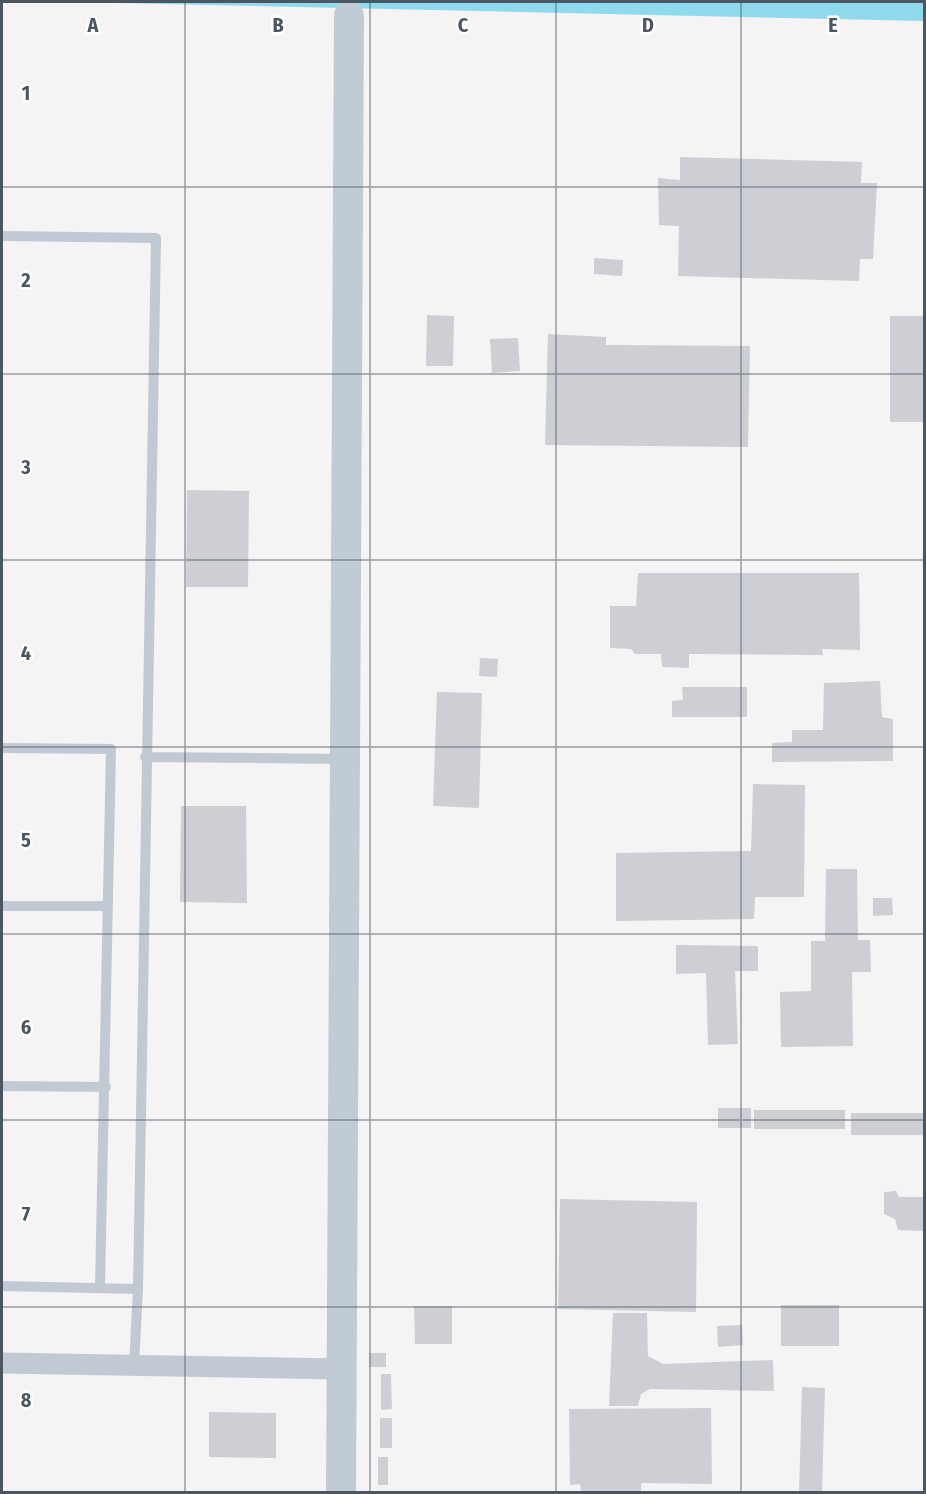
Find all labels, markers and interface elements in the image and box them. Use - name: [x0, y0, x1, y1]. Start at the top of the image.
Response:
- text: A: [87, 13, 100, 37]
- text: B: [272, 13, 284, 37]
- text: C: [458, 13, 469, 37]
- text: D: [642, 13, 654, 37]
- text: E: [828, 13, 838, 37]
- text: 1: [22, 81, 30, 105]
- text: 2: [20, 268, 31, 292]
- text: 3: [20, 455, 31, 479]
- text: 4: [21, 641, 31, 665]
- text: 5: [21, 828, 31, 852]
- text: 6: [21, 1015, 31, 1039]
- text: 7: [22, 1202, 31, 1226]
- text: 8: [21, 1388, 32, 1412]

